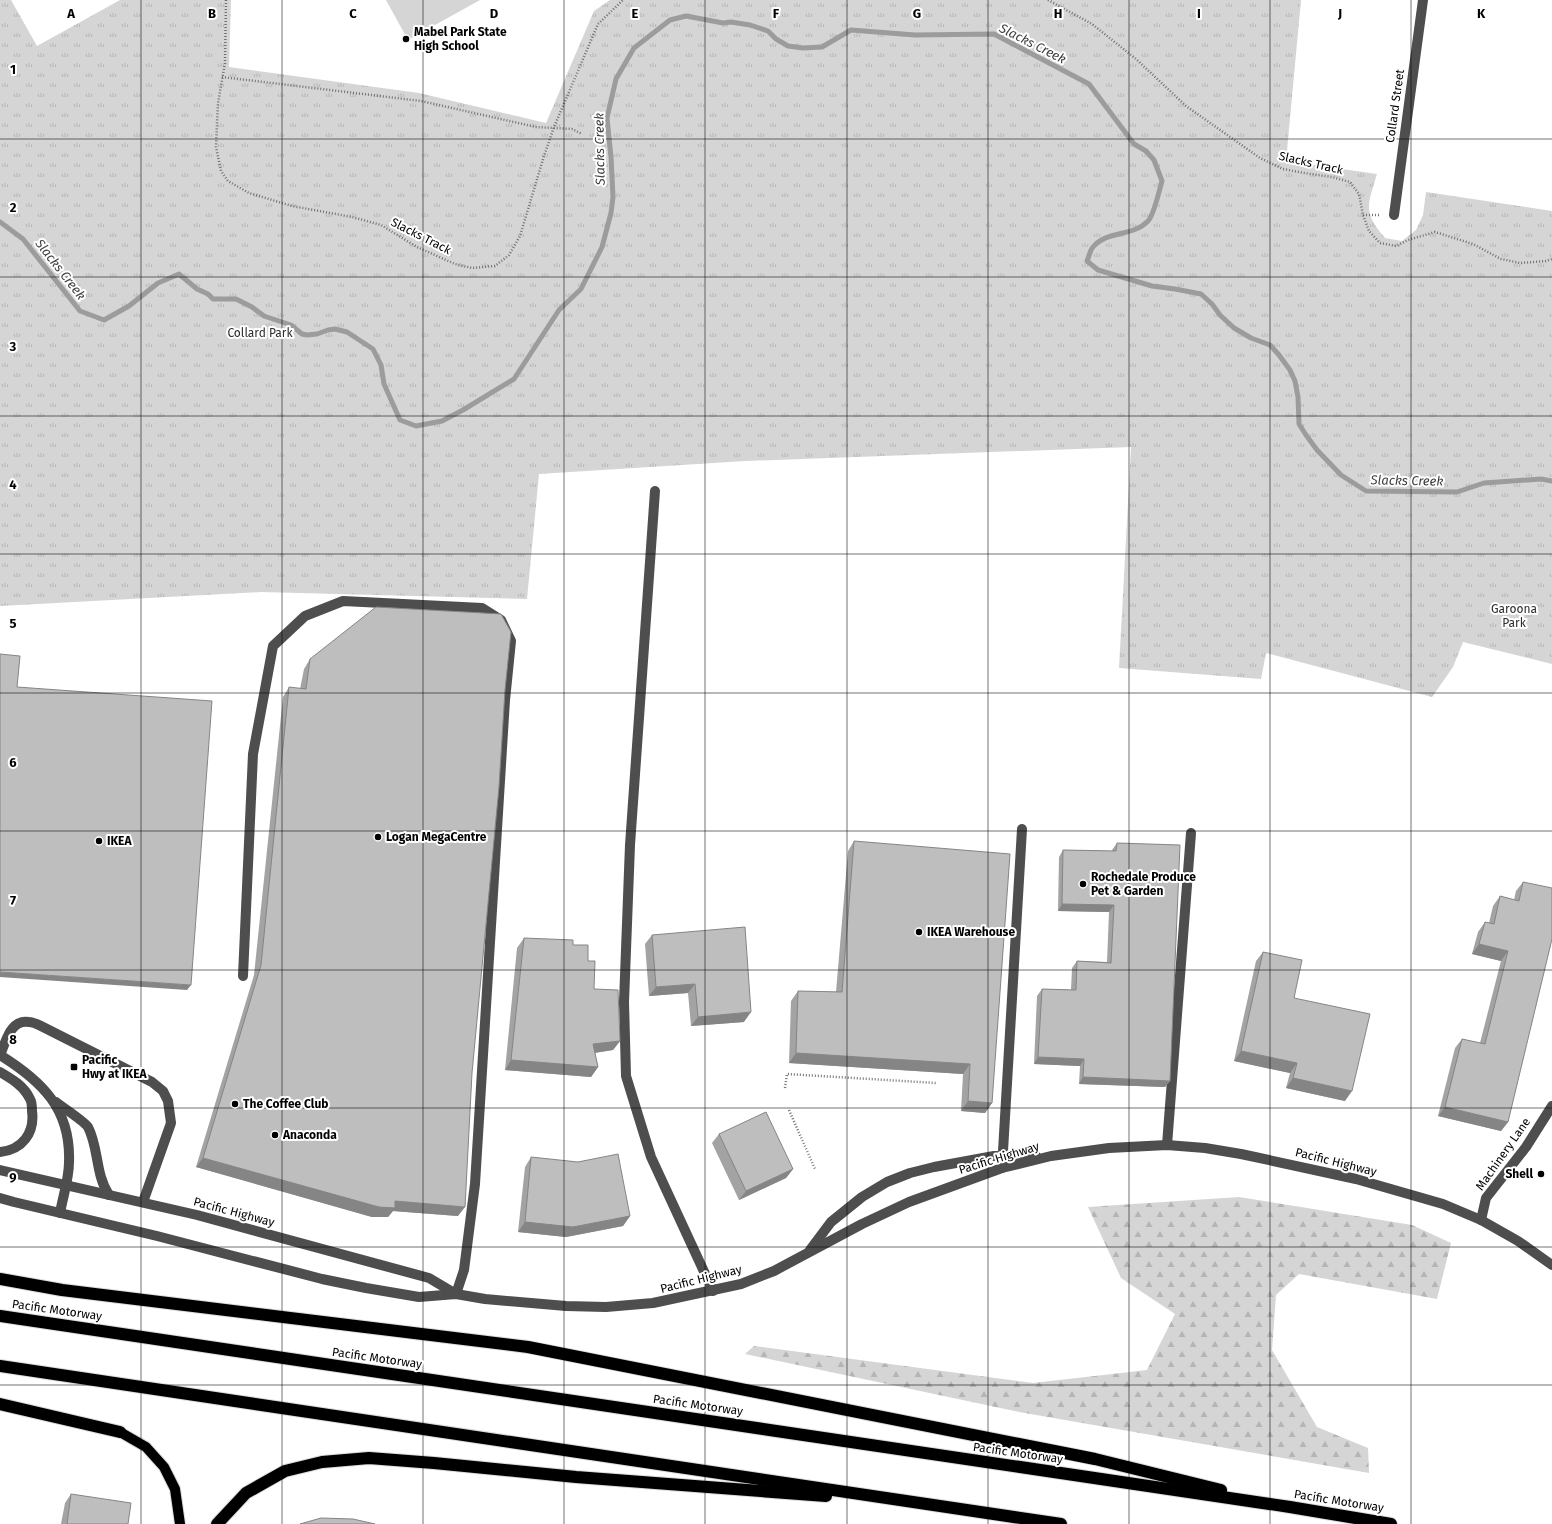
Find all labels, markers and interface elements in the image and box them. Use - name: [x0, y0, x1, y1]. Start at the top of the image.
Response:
- text: A: [66, 6, 75, 21]
- text: B: [208, 6, 216, 21]
- text: C: [349, 6, 357, 21]
- text: D: [490, 6, 499, 21]
- text: E: [632, 6, 639, 21]
- text: F: [773, 6, 780, 21]
- text: G: [913, 6, 921, 21]
- text: H: [1054, 6, 1062, 21]
- text: I: [1197, 6, 1201, 21]
- text: J: [1337, 6, 1342, 21]
- text: K: [1477, 6, 1486, 21]
- water label: Slacks Creek: [996, 20, 1069, 67]
- place label: Mabel Park State High School: [414, 25, 507, 53]
- marker: Mabel Park State High School: [401, 34, 411, 44]
- text: 1: [10, 62, 16, 77]
- street label: Collard Street: [1383, 68, 1407, 144]
- water label: Slacks Creek: [591, 113, 608, 186]
- street label: Slacks Track: [1277, 149, 1345, 177]
- text: 2: [10, 200, 17, 215]
- street label: Slacks Track: [389, 215, 454, 258]
- water label: Slacks Creek: [32, 235, 89, 303]
- park label: Collard Park: [227, 326, 293, 340]
- text: 3: [9, 339, 17, 354]
- water label: Slacks Creek: [1370, 472, 1443, 489]
- text: 4: [9, 477, 17, 492]
- park label: Garoona Park: [1491, 602, 1537, 630]
- text: 5: [10, 616, 17, 631]
- text: 6: [9, 755, 17, 770]
- place label: Logan MegaCentre: [386, 830, 487, 844]
- marker: Logan MegaCentre: [373, 832, 383, 842]
- place label: IKEA: [107, 834, 132, 848]
- marker: IKEA: [94, 836, 104, 846]
- place label: Rochedale Produce Pet & Garden: [1091, 870, 1196, 898]
- marker: Rochedale Produce Pet & Garden: [1078, 879, 1088, 889]
- text: 7: [10, 893, 16, 908]
- place label: IKEA Warehouse: [927, 925, 1015, 939]
- marker: IKEA Warehouse: [914, 927, 924, 937]
- text: 8: [9, 1032, 17, 1047]
- place label: Pacific Hwy at IKEA: [82, 1053, 148, 1081]
- marker: Pacific Hwy at IKEA: [69, 1062, 79, 1072]
- place label: The Coffee Club: [243, 1097, 328, 1111]
- marker: The Coffee Club: [230, 1099, 240, 1109]
- street label: Machinery Lane: [1473, 1115, 1533, 1193]
- place label: Anaconda: [282, 1128, 337, 1142]
- marker: Anaconda: [270, 1130, 280, 1140]
- street label: Pacific Highway: [957, 1139, 1041, 1177]
- street label: Pacific Highway: [1294, 1145, 1378, 1179]
- place label: Shell: [1505, 1167, 1533, 1181]
- marker: Shell: [1536, 1169, 1546, 1179]
- text: 9: [9, 1170, 17, 1185]
- street label: Pacific Highway: [192, 1194, 276, 1230]
- street label: Pacific Highway: [659, 1262, 743, 1296]
- street label: Pacific Motorway: [11, 1297, 103, 1323]
- street label: Pacific Motorway: [331, 1345, 423, 1371]
- street label: Pacific Motorway: [652, 1392, 744, 1418]
- street label: Pacific Motorway: [972, 1440, 1064, 1466]
- street label: Pacific Motorway: [1293, 1487, 1385, 1515]

